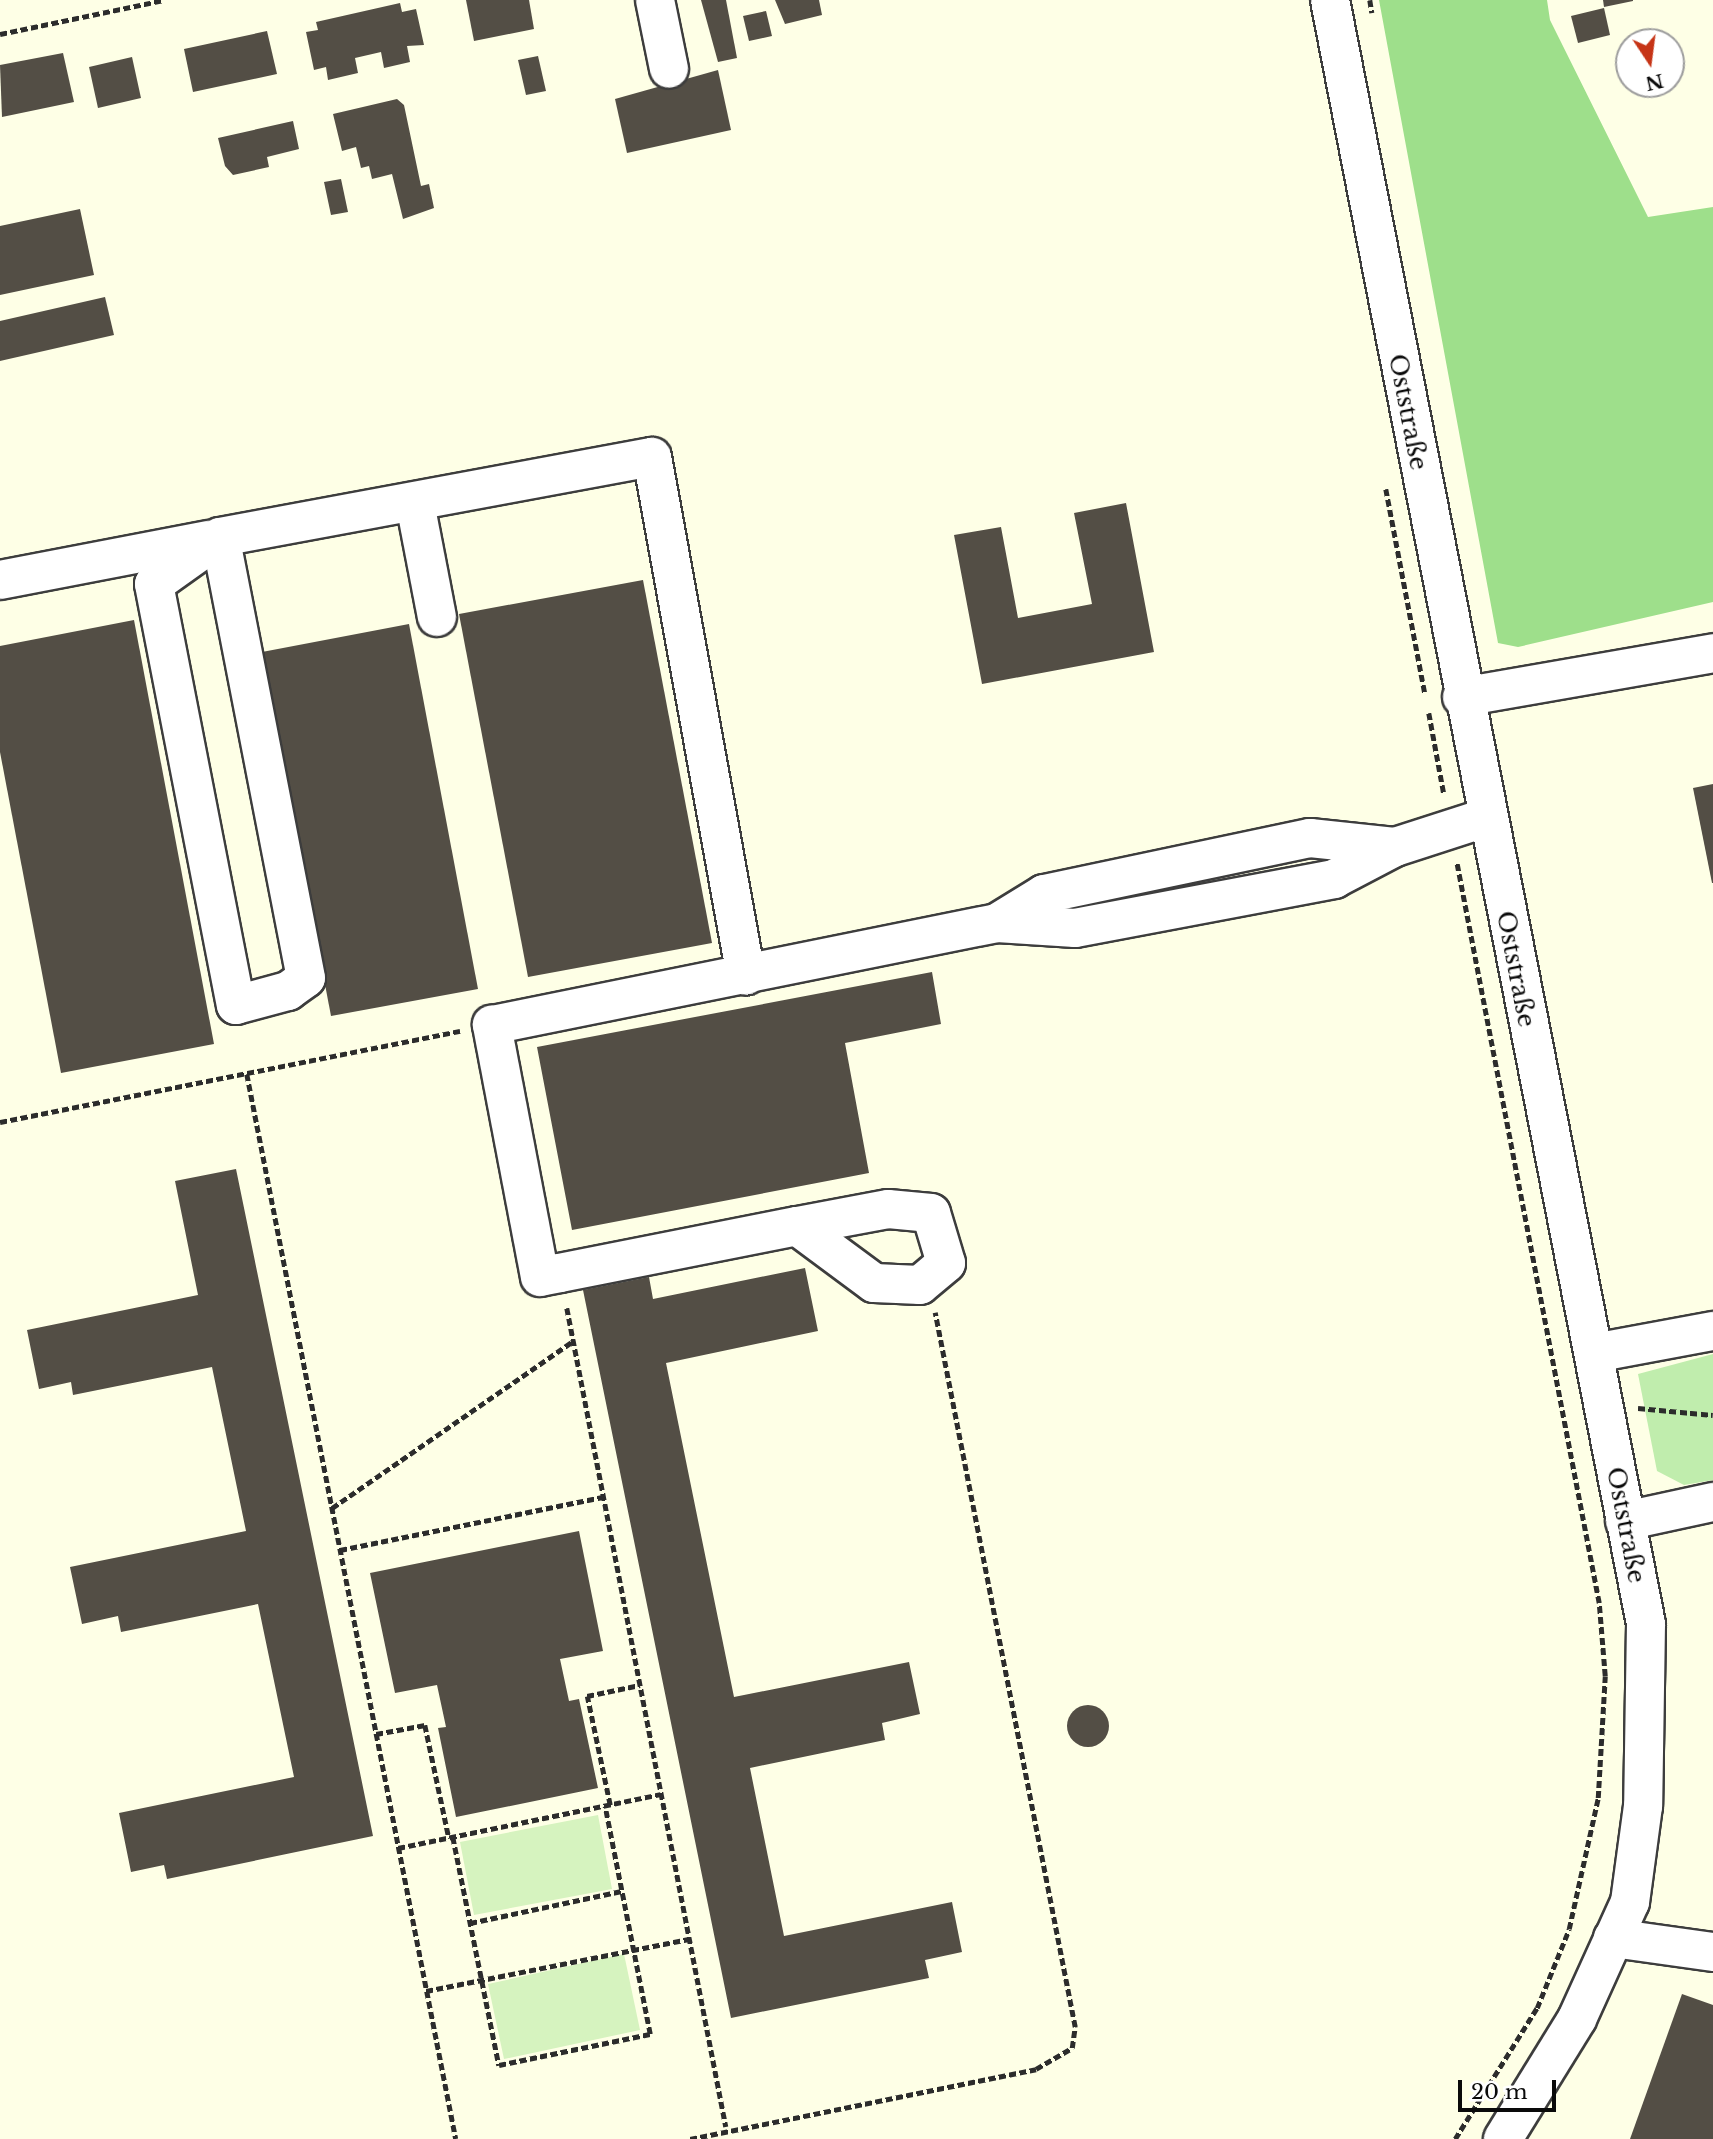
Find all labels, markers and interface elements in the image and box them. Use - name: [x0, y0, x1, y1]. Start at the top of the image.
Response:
- north arrow: [1615, 28, 1685, 98]
- text: N: [1643, 69, 1666, 95]
- street label: Oststraße: [1383, 352, 1433, 472]
- street label: Oststraße: [1491, 909, 1541, 1029]
- street label: Oststraße: [1601, 1465, 1651, 1585]
- scale bar: [1461, 2066, 1559, 2110]
- text: 20 m: [1471, 2079, 1528, 2105]

